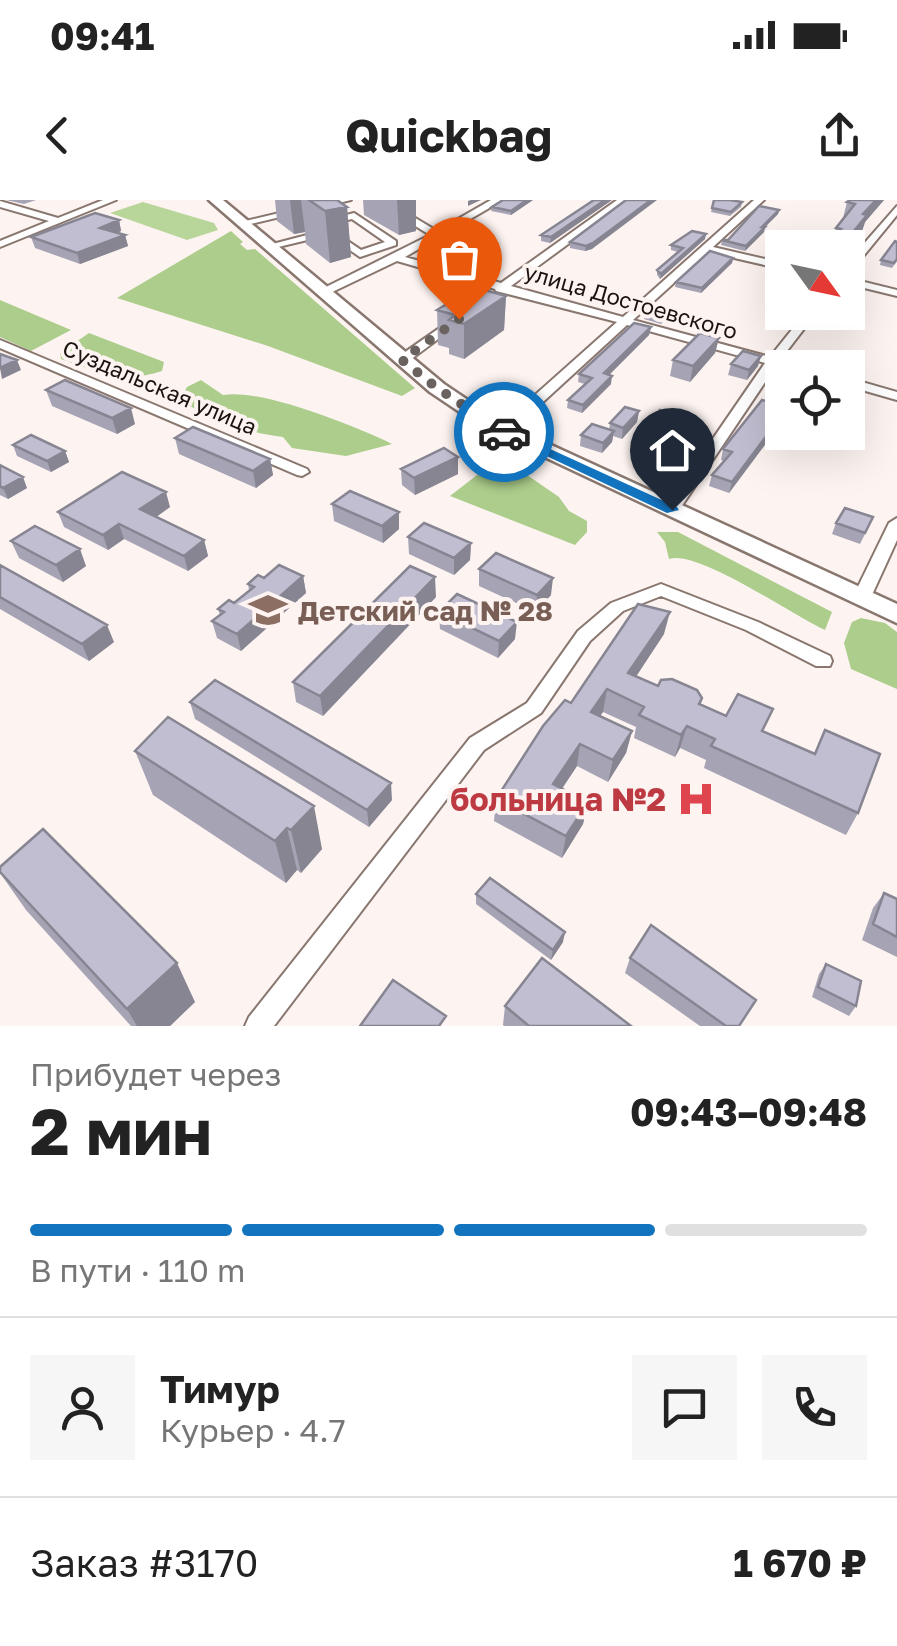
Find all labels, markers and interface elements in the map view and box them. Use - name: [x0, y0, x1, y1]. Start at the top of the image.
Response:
- text: 09:41: [50, 13, 154, 58]
- icon: back: [30, 108, 85, 163]
- text: Quickbag: [345, 108, 552, 162]
- icon: share: [812, 108, 867, 163]
- pin: [417, 217, 502, 320]
- north arrow: [765, 230, 865, 330]
- map controls: [765, 230, 865, 450]
- icon: bag: [432, 232, 487, 287]
- street label: улица Достоевского: [521, 258, 741, 344]
- street label: Суздальская улица: [59, 334, 261, 440]
- button: locate: [765, 350, 865, 450]
- courier: [454, 382, 554, 482]
- icon: car: [477, 405, 532, 460]
- pin: [630, 408, 715, 511]
- icon: home: [645, 423, 700, 478]
- school or university icon: Детский сад № 28: [247, 589, 289, 631]
- place label: Детский сад № 28: [298, 594, 553, 627]
- hospital icon: больница №2: [675, 778, 717, 820]
- place label: больница №2: [450, 780, 666, 818]
- text: Прибудет через: [30, 1055, 281, 1093]
- text: 09:43–09:48: [630, 1089, 867, 1134]
- text: 2 мин: [30, 1091, 212, 1169]
- text: В пути · 110 m: [30, 1251, 245, 1289]
- button: person: [30, 1355, 135, 1460]
- button: chat: [632, 1355, 737, 1460]
- button: phone: [762, 1355, 867, 1460]
- text: Тимур: [160, 1366, 280, 1411]
- text: Курьер · 4.7: [160, 1411, 346, 1449]
- text: Заказ #3170: [30, 1540, 258, 1585]
- text: 1 670 ₽: [733, 1540, 867, 1585]

